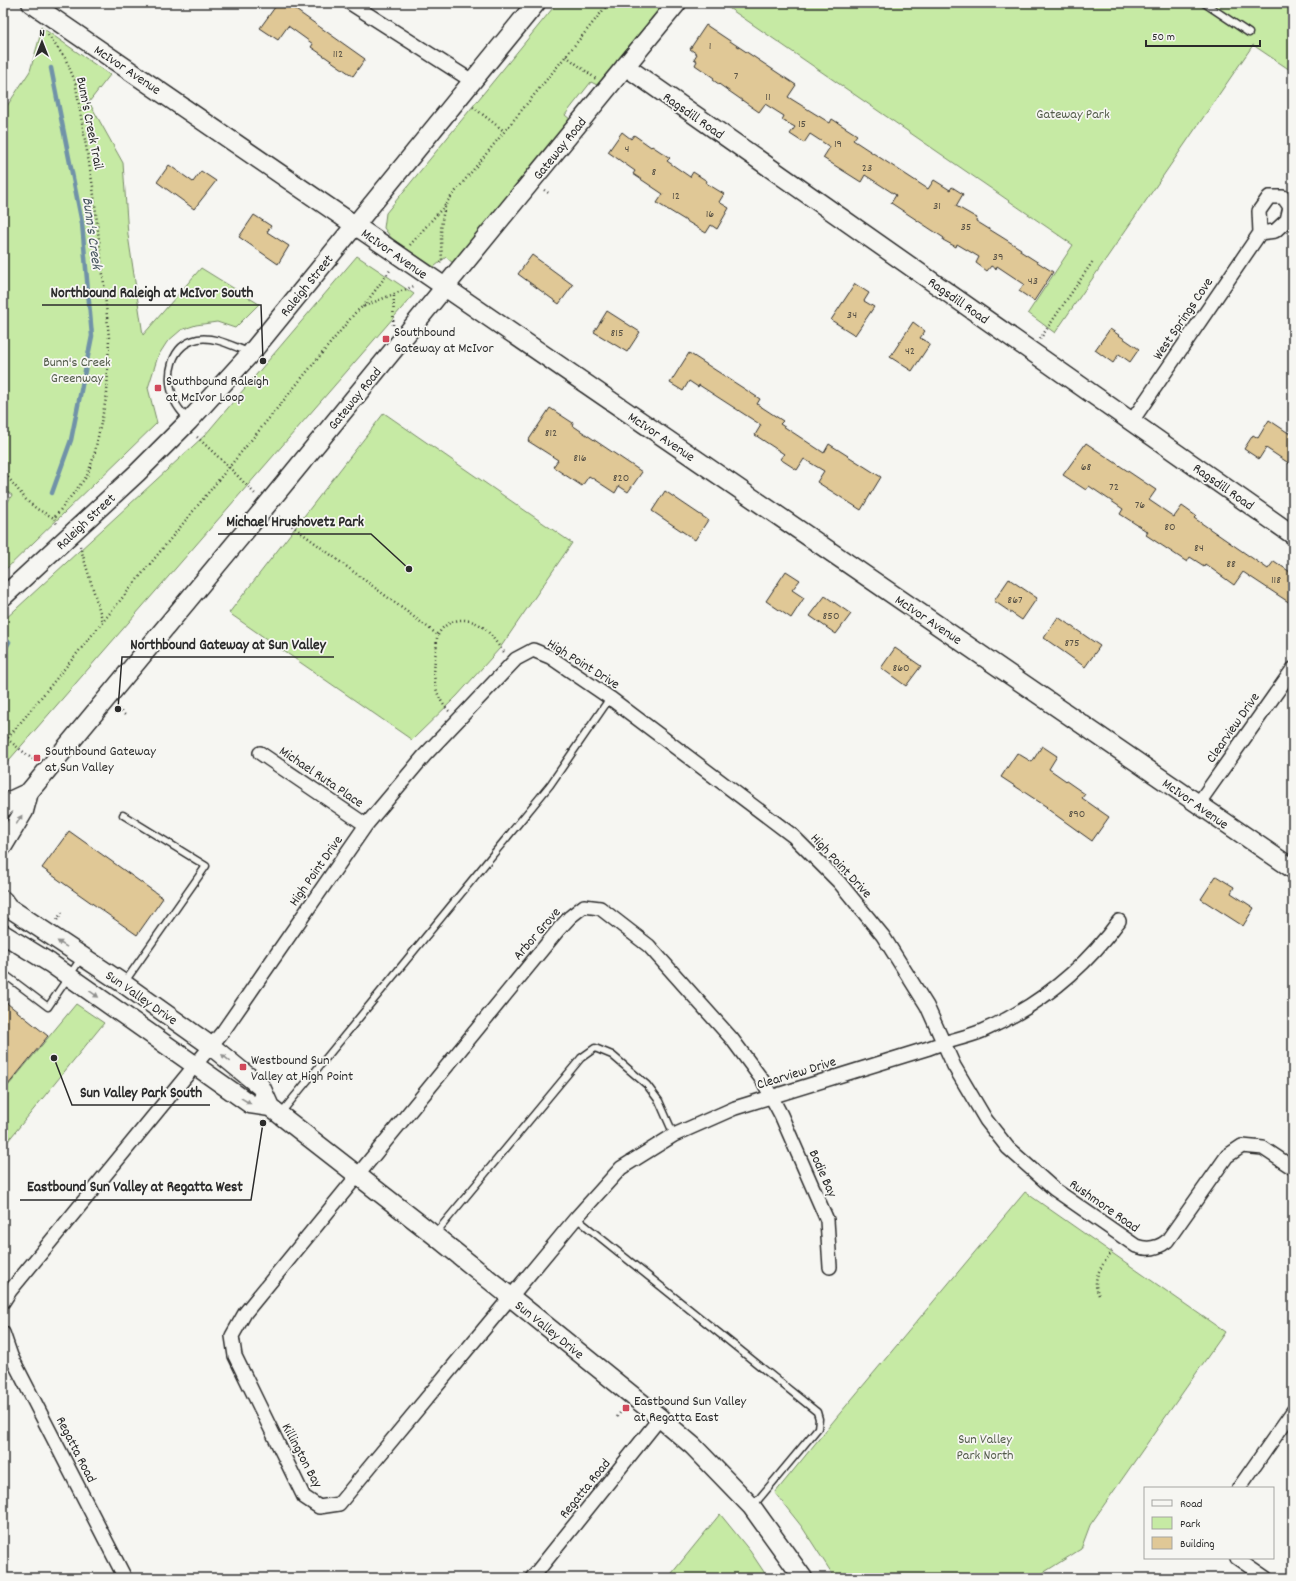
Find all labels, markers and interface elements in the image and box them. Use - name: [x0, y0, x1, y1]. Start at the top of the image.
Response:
- north arrow: [22, 22, 62, 62]
- scale bar: [1146, 22, 1260, 48]
- text: N: [39, 26, 45, 42]
- text: 50 m: [1152, 29, 1175, 46]
- house number: 1: [709, 38, 711, 55]
- street label: McIvor Avenue: [89, 41, 164, 100]
- house number: 112: [333, 46, 343, 63]
- house number: 7: [734, 68, 739, 85]
- street label: Bunn's Creek Trail: [70, 75, 108, 172]
- street label: Ragsdill Road: [658, 88, 728, 145]
- house number: 11: [765, 89, 771, 106]
- park label: Gateway Park: [1036, 105, 1110, 125]
- street label: Gateway Road: [529, 114, 592, 185]
- house number: 15: [798, 116, 806, 133]
- house number: 19: [834, 136, 842, 153]
- house number: 4: [625, 141, 630, 158]
- house number: 23: [862, 160, 872, 177]
- house number: 8: [652, 164, 657, 181]
- house number: 12: [672, 188, 680, 205]
- water label: Bunn's Creek: [75, 196, 107, 273]
- house number: 31: [933, 198, 941, 215]
- house number: 16: [706, 206, 714, 223]
- house number: 35: [961, 219, 971, 236]
- street label: McIvor Avenue: [357, 224, 431, 285]
- house number: 39: [993, 249, 1003, 266]
- street label: Raleigh Street: [276, 251, 339, 322]
- street label: Ragsdill Road: [923, 273, 993, 330]
- house number: 43: [1028, 273, 1038, 290]
- street label: West Springs Cove: [1149, 274, 1219, 364]
- callout: Northbound Raleigh at McIvor South: [42, 278, 261, 305]
- text: Northbound Raleigh at McIvor South: [51, 283, 254, 305]
- house number: 34: [847, 307, 857, 324]
- place label: Southbound Gateway at McIvor: [394, 323, 495, 359]
- house number: 815: [611, 325, 624, 342]
- marker: Southbound Gateway at McIvor: [381, 334, 391, 344]
- house number: 42: [905, 343, 915, 360]
- park label: Bunn's Creek Greenway: [43, 353, 111, 389]
- street label: Gateway Road: [324, 364, 387, 435]
- place label: Southbound Raleigh at McIvor Loop: [166, 372, 269, 408]
- marker: Southbound Raleigh at McIvor Loop: [153, 383, 163, 393]
- street label: McIvor Avenue: [623, 408, 698, 467]
- house number: 812: [545, 425, 557, 442]
- house number: 816: [573, 450, 587, 467]
- house number: 68: [1081, 459, 1092, 476]
- street label: Ragsdill Road: [1188, 459, 1258, 516]
- house number: 820: [613, 470, 629, 487]
- house number: 72: [1109, 479, 1119, 496]
- street label: Raleigh Street: [52, 489, 121, 555]
- house number: 76: [1135, 497, 1145, 514]
- callout: Michael Hrushovetz Park: [218, 507, 371, 534]
- text: Michael Hrushovetz Park: [226, 512, 364, 534]
- house number: 80: [1164, 519, 1176, 536]
- house number: 84: [1194, 540, 1204, 557]
- house number: 88: [1226, 556, 1236, 573]
- house number: 118: [1271, 572, 1281, 589]
- street label: McIvor Avenue: [890, 591, 965, 650]
- house number: 867: [1007, 592, 1023, 609]
- house number: 850: [823, 608, 839, 625]
- callout: Northbound Gateway at Sun Valley: [122, 630, 334, 657]
- street label: High Point Drive: [543, 634, 623, 695]
- text: Northbound Gateway at Sun Valley: [130, 635, 327, 657]
- house number: 875: [1065, 635, 1079, 652]
- house number: 860: [892, 660, 910, 677]
- street label: Clearview Drive: [1202, 689, 1265, 767]
- place label: Southbound Gateway at Sun Valley: [45, 742, 156, 778]
- street label: Michael Ruta Place: [275, 742, 367, 813]
- marker: Southbound Gateway at Sun Valley: [32, 753, 42, 763]
- street label: McIvor Avenue: [1158, 774, 1232, 835]
- house number: 890: [1069, 806, 1085, 823]
- one-way arrow: [15, 815, 23, 825]
- street label: High Point Drive: [805, 829, 876, 903]
- street label: High Point Drive: [285, 832, 348, 911]
- street label: Arbor Grove: [509, 904, 566, 965]
- one-way arrow: [56, 940, 68, 947]
- street label: Sun Valley Drive: [101, 966, 181, 1031]
- one-way arrow: [89, 990, 99, 998]
- place label: Westbound Sun Valley at High Point: [251, 1051, 353, 1087]
- street label: Clearview Drive: [754, 1052, 839, 1095]
- one-way arrow: [220, 1054, 231, 1063]
- marker: Westbound Sun Valley at High Point: [238, 1062, 248, 1072]
- callout: Sun Valley Park South: [72, 1078, 210, 1105]
- text: Sun Valley Park South: [80, 1083, 202, 1105]
- one-way arrow: [240, 1097, 252, 1104]
- street label: Bodie Bay: [803, 1147, 842, 1201]
- callout: Eastbound Sun Valley at Regatta West: [20, 1173, 251, 1200]
- street label: Rushmore Road: [1065, 1175, 1143, 1238]
- text: Eastbound Sun Valley at Regatta West: [27, 1177, 243, 1199]
- street label: Sun Valley Drive: [510, 1296, 588, 1365]
- place label: Eastbound Sun Valley at Regatta East: [634, 1392, 747, 1428]
- marker: Eastbound Sun Valley at Regatta East: [621, 1403, 631, 1413]
- street label: Regatta Road: [50, 1413, 100, 1487]
- street label: Killington Bay: [276, 1420, 327, 1492]
- park label: Sun Valley Park North: [957, 1430, 1013, 1466]
- street label: Regatta Road: [555, 1455, 616, 1524]
- legend: [1144, 1487, 1274, 1559]
- text: Road: [1180, 1496, 1202, 1513]
- text: Park: [1180, 1516, 1201, 1533]
- text: Building: [1180, 1536, 1215, 1553]

